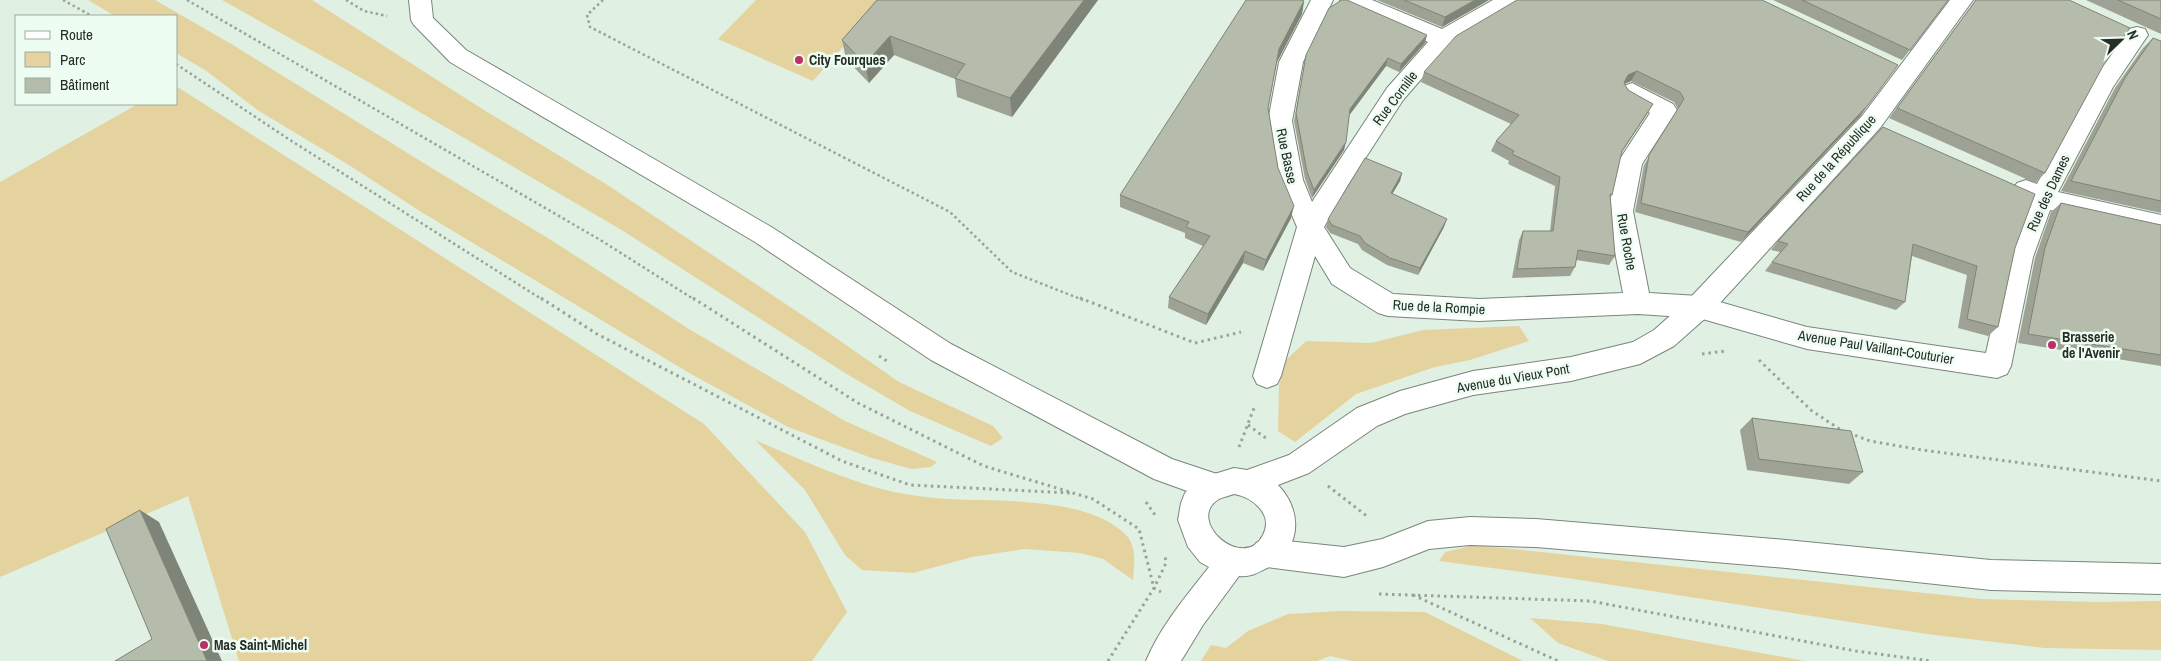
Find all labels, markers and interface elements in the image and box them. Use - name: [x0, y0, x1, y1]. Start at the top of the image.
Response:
- legend: [15, 15, 178, 105]
- north arrow: [2096, 15, 2146, 65]
- text: Route: [60, 24, 93, 45]
- text: N: [2123, 28, 2143, 42]
- text: Parc: [60, 49, 85, 70]
- place label: City Fourques: [809, 51, 886, 69]
- marker: City Fourques: [793, 54, 805, 66]
- street label: Rue Cornille: [1369, 67, 1421, 129]
- text: Bâtiment: [60, 74, 110, 95]
- street label: Rue de la République: [1792, 111, 1880, 205]
- street label: Rue Basse: [1272, 127, 1302, 185]
- street label: Rue des Dames: [2022, 152, 2074, 234]
- street label: Rue Roche: [1613, 212, 1641, 272]
- street label: Rue de la Rompie: [1392, 296, 1486, 318]
- street label: Avenue Paul Vaillant-Couturier: [1796, 326, 1955, 368]
- place label: Brasserie de l'Avenir: [2062, 328, 2120, 362]
- marker: Brasserie de l'Avenir: [2046, 339, 2058, 351]
- street label: Avenue du Vieux Pont: [1454, 359, 1571, 397]
- place label: Mas Saint-Michel: [214, 636, 307, 654]
- marker: Mas Saint-Michel: [198, 639, 210, 651]

